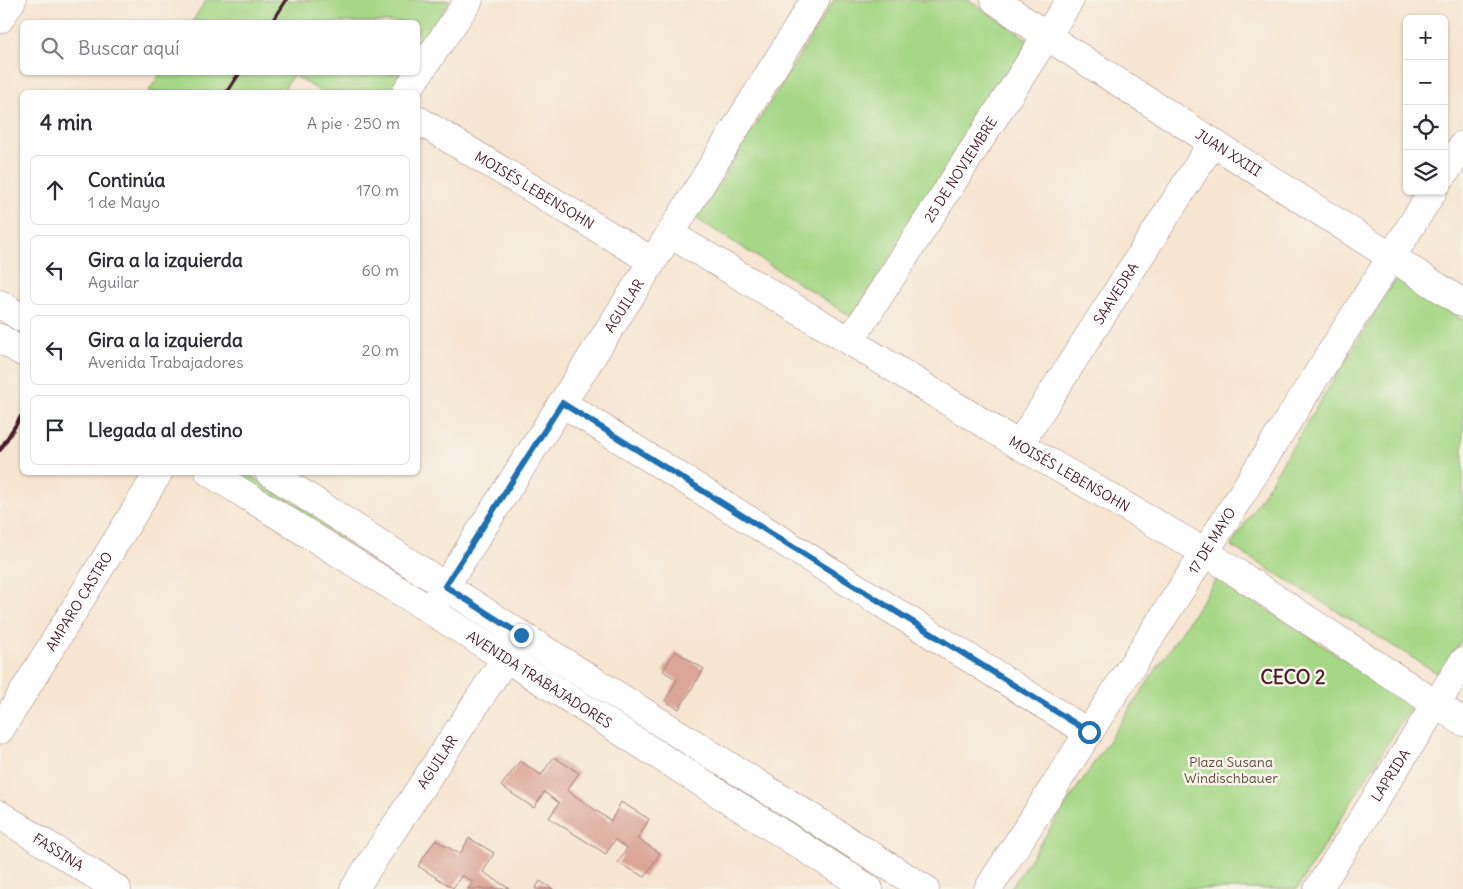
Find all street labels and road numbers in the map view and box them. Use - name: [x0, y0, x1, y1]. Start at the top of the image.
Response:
- street label: 25 DE NOVIEMBRE: [920, 114, 1001, 226]
- street label: JUAN XXIII: [1192, 125, 1265, 180]
- street label: MOISÉS LEBENSOHN: [471, 147, 598, 233]
- street label: SAAVEDRA: [1090, 259, 1143, 328]
- street label: AGUILAR: [600, 275, 648, 336]
- street label: MOISÉS LEBENSOHN: [1006, 432, 1133, 516]
- street label: 17 DE MAYO: [1184, 504, 1240, 578]
- street label: AMPARO CASTRO: [42, 548, 117, 654]
- street label: AVENIDA TRABAJADORES: [463, 627, 615, 732]
- street label: AGUILAR: [413, 732, 462, 792]
- street label: LAPRIDA: [1367, 746, 1414, 805]
- street label: FASSINA: [30, 829, 87, 875]

